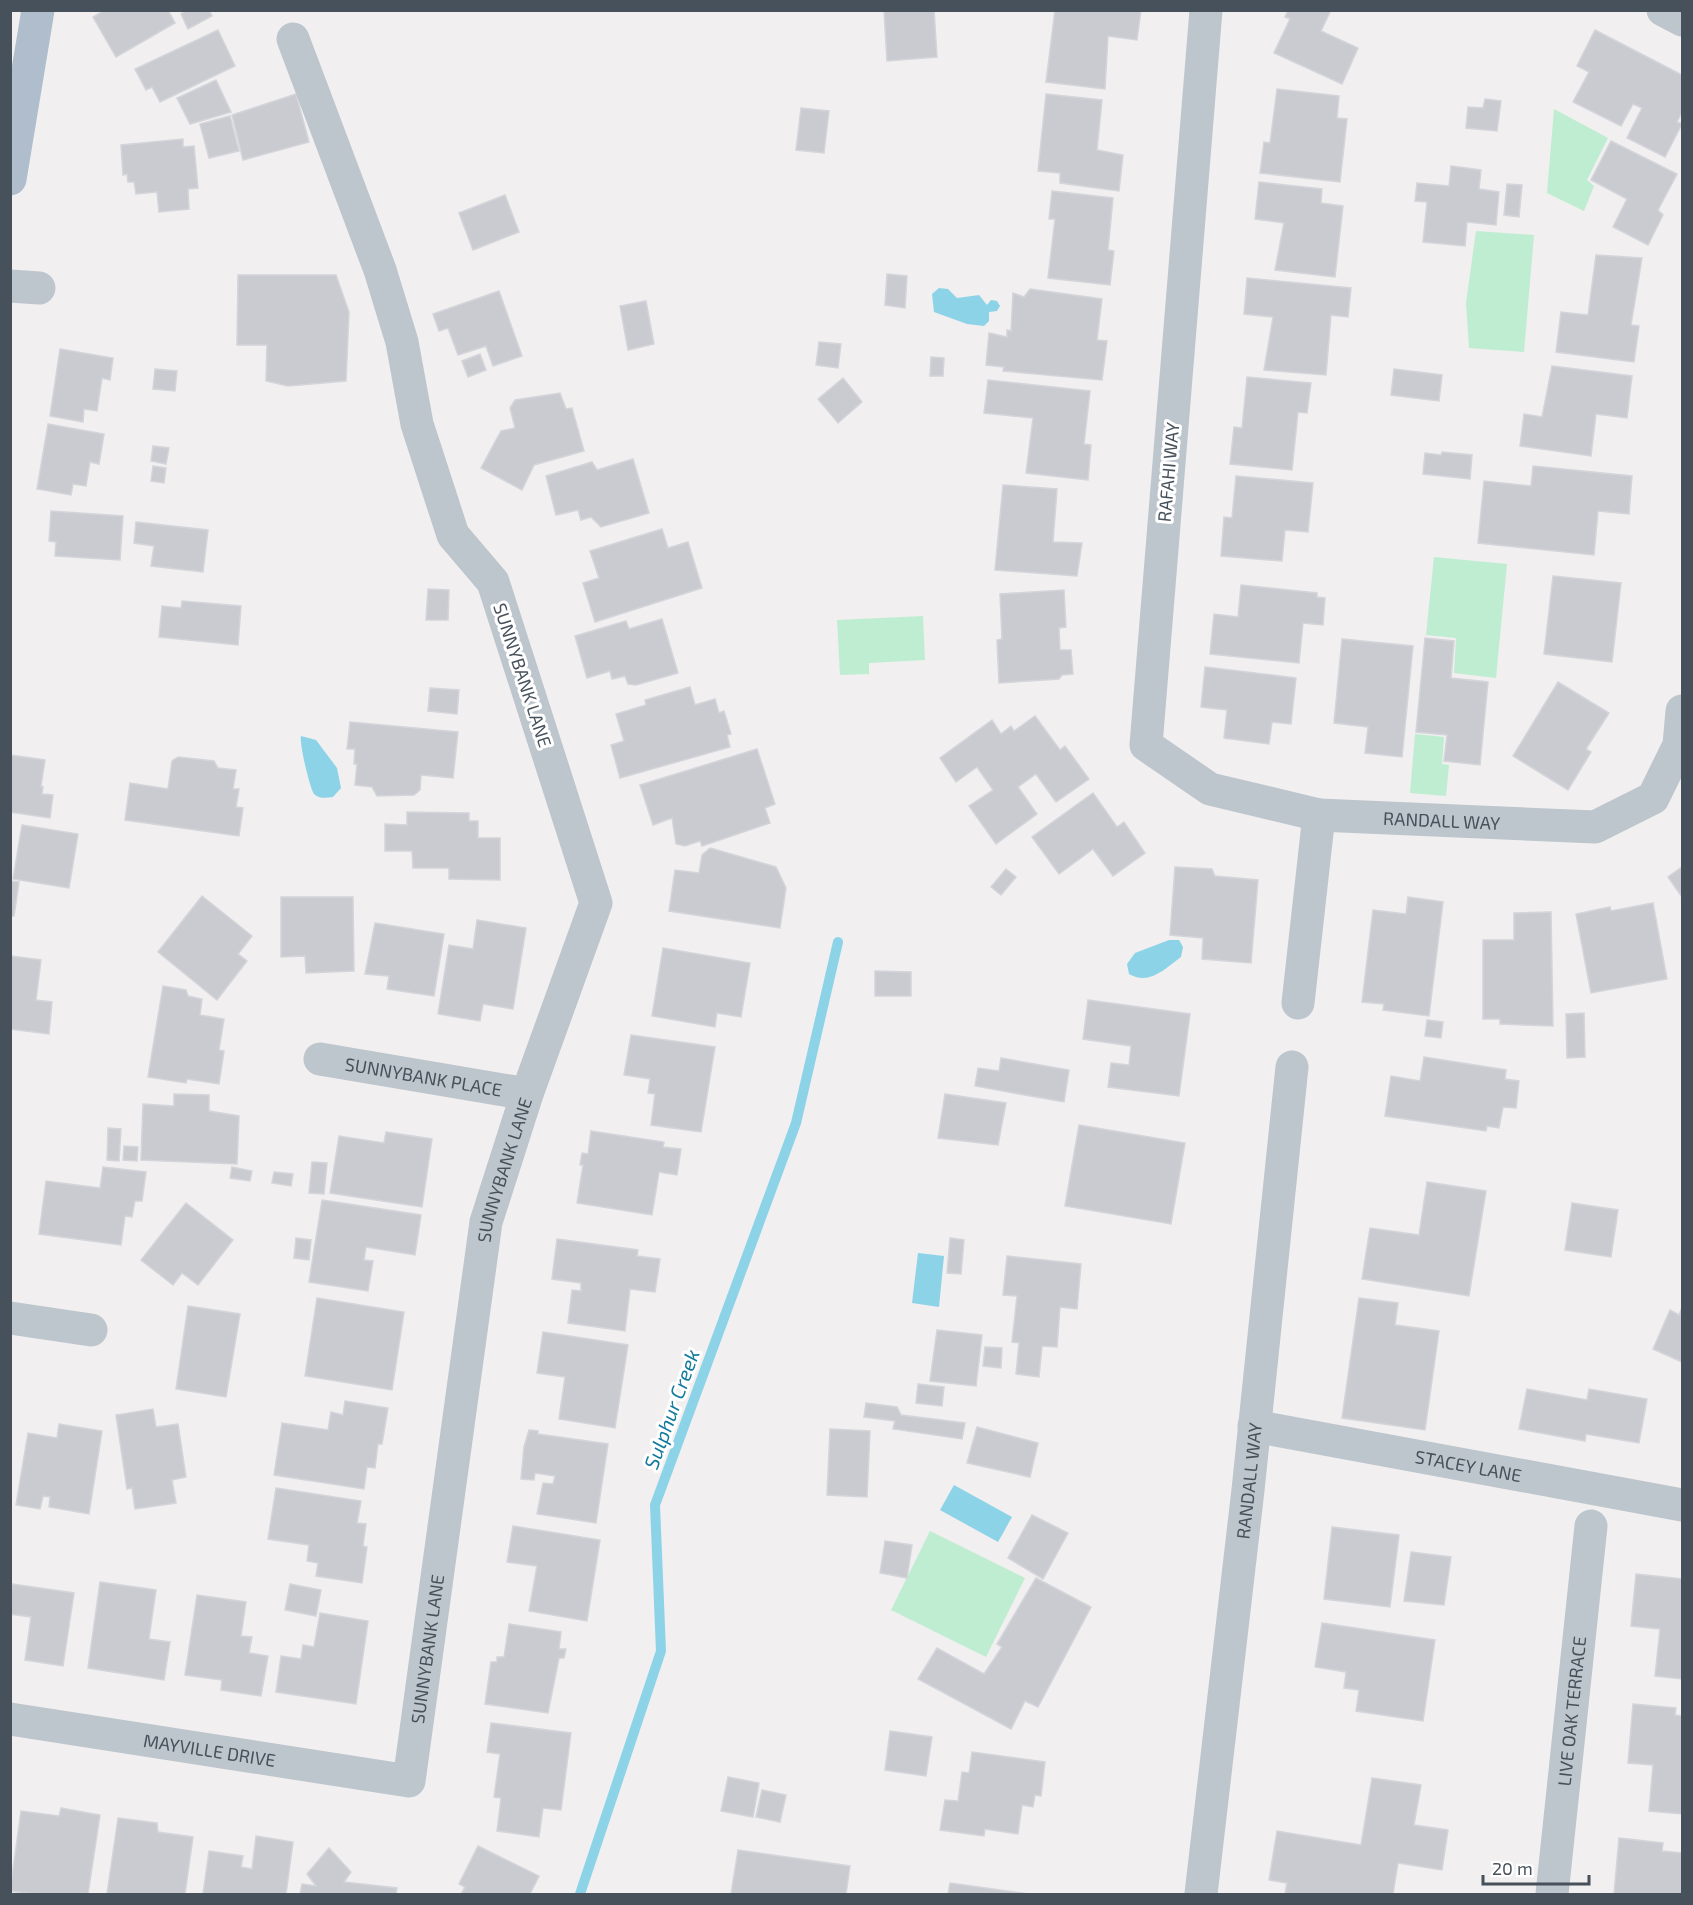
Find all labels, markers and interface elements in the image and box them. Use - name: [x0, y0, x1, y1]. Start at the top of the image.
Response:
- street label: RAFAHI WAY: [1153, 421, 1183, 523]
- street label: SUNNYBANK LANE: [489, 600, 557, 750]
- street label: RANDALL WAY: [1383, 807, 1501, 834]
- street label: SUNNYBANK PLACE: [343, 1052, 504, 1101]
- street label: SUNNYBANK LANE: [472, 1095, 536, 1244]
- water label: Sulphur Creek: [638, 1346, 704, 1472]
- street label: RANDALL WAY: [1231, 1421, 1266, 1540]
- street label: STACEY LANE: [1413, 1445, 1524, 1486]
- street label: SUNNYBANK LANE: [406, 1573, 448, 1725]
- street label: LIVE OAK TERRACE: [1553, 1635, 1590, 1787]
- street label: MAYVILLE DRIVE: [142, 1729, 277, 1771]
- scale bar: [1483, 1848, 1590, 1886]
- text: 20 m: [1492, 1857, 1533, 1879]

